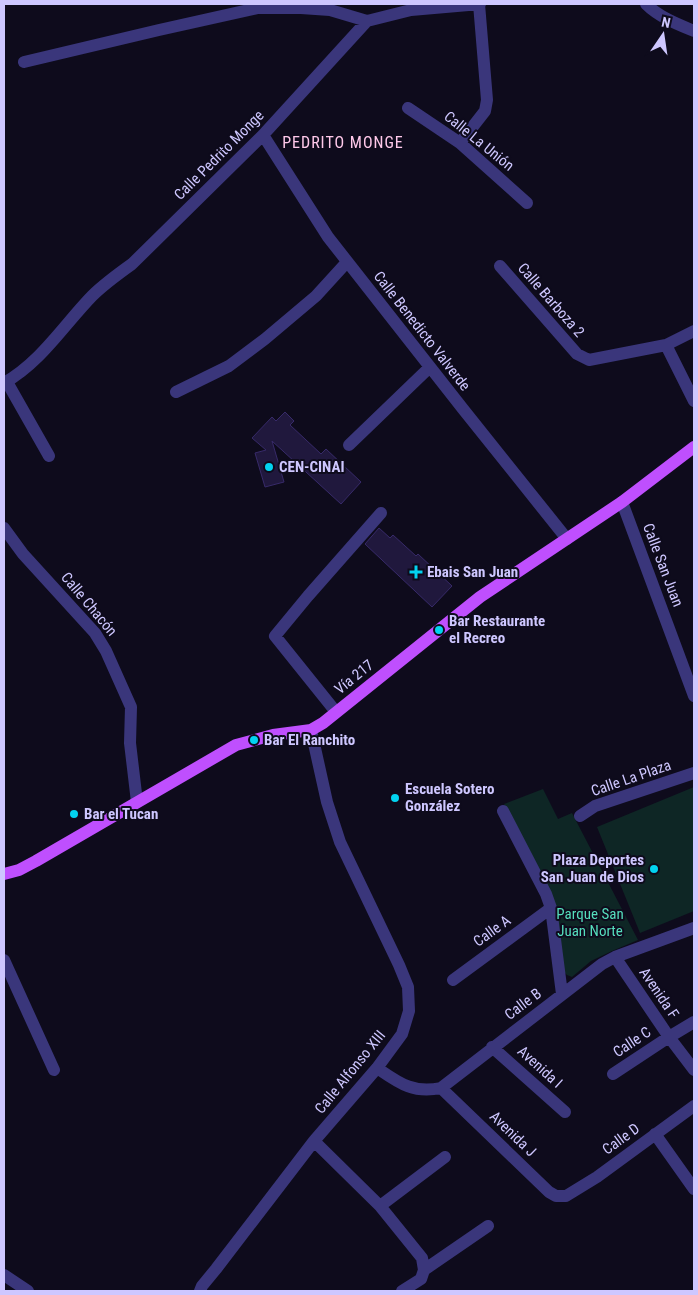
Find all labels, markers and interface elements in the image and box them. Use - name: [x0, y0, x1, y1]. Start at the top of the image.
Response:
- north arrow: [638, 10, 688, 60]
- text: N: [660, 14, 672, 31]
- street label: Calle Pedrito Monge: [170, 106, 268, 204]
- street label: Calle La Unión: [440, 107, 518, 175]
- district label: PEDRITO MONGE: [282, 133, 404, 152]
- street label: Calle Barboza 2: [514, 259, 588, 341]
- street label: Calle Benedicto Valverde: [370, 268, 474, 394]
- place label: CEN-CINAI: [279, 458, 344, 476]
- marker: CEN-CINAI: [263, 461, 275, 473]
- street label: Calle San Juan: [639, 521, 687, 609]
- place label: Ebais San Juan: [427, 563, 518, 581]
- marker: Ebais San Juan: [409, 565, 423, 579]
- street label: Calle Chacón: [57, 568, 121, 640]
- place label: Bar Restaurante el Recreo: [449, 612, 545, 647]
- marker: Bar Restaurante el Recreo: [433, 624, 445, 636]
- street label: Vía 217: [331, 656, 377, 698]
- place label: Bar El Ranchito: [264, 731, 355, 749]
- marker: Bar El Ranchito: [248, 734, 260, 746]
- street label: Calle La Plaza: [589, 756, 673, 800]
- place label: Escuela Sotero González: [405, 780, 494, 815]
- marker: Escuela Sotero González: [389, 792, 401, 804]
- place label: Bar el Tucan: [84, 805, 158, 823]
- marker: Bar el Tucan: [68, 808, 80, 820]
- place label: Plaza Deportes San Juan de Dios: [541, 851, 644, 886]
- marker: Plaza Deportes San Juan de Dios: [648, 863, 660, 875]
- park label: Parque San Juan Norte: [556, 905, 624, 940]
- street label: Calle A: [470, 911, 514, 951]
- street label: Avenida F: [635, 964, 683, 1022]
- street label: Calle B: [501, 984, 545, 1024]
- street label: Calle C: [610, 1023, 654, 1061]
- street label: Calle Alfonso XIII: [311, 1027, 389, 1117]
- street label: Avenida I: [514, 1042, 566, 1092]
- street label: Avenida J: [486, 1107, 540, 1161]
- street label: Calle D: [599, 1119, 643, 1159]

